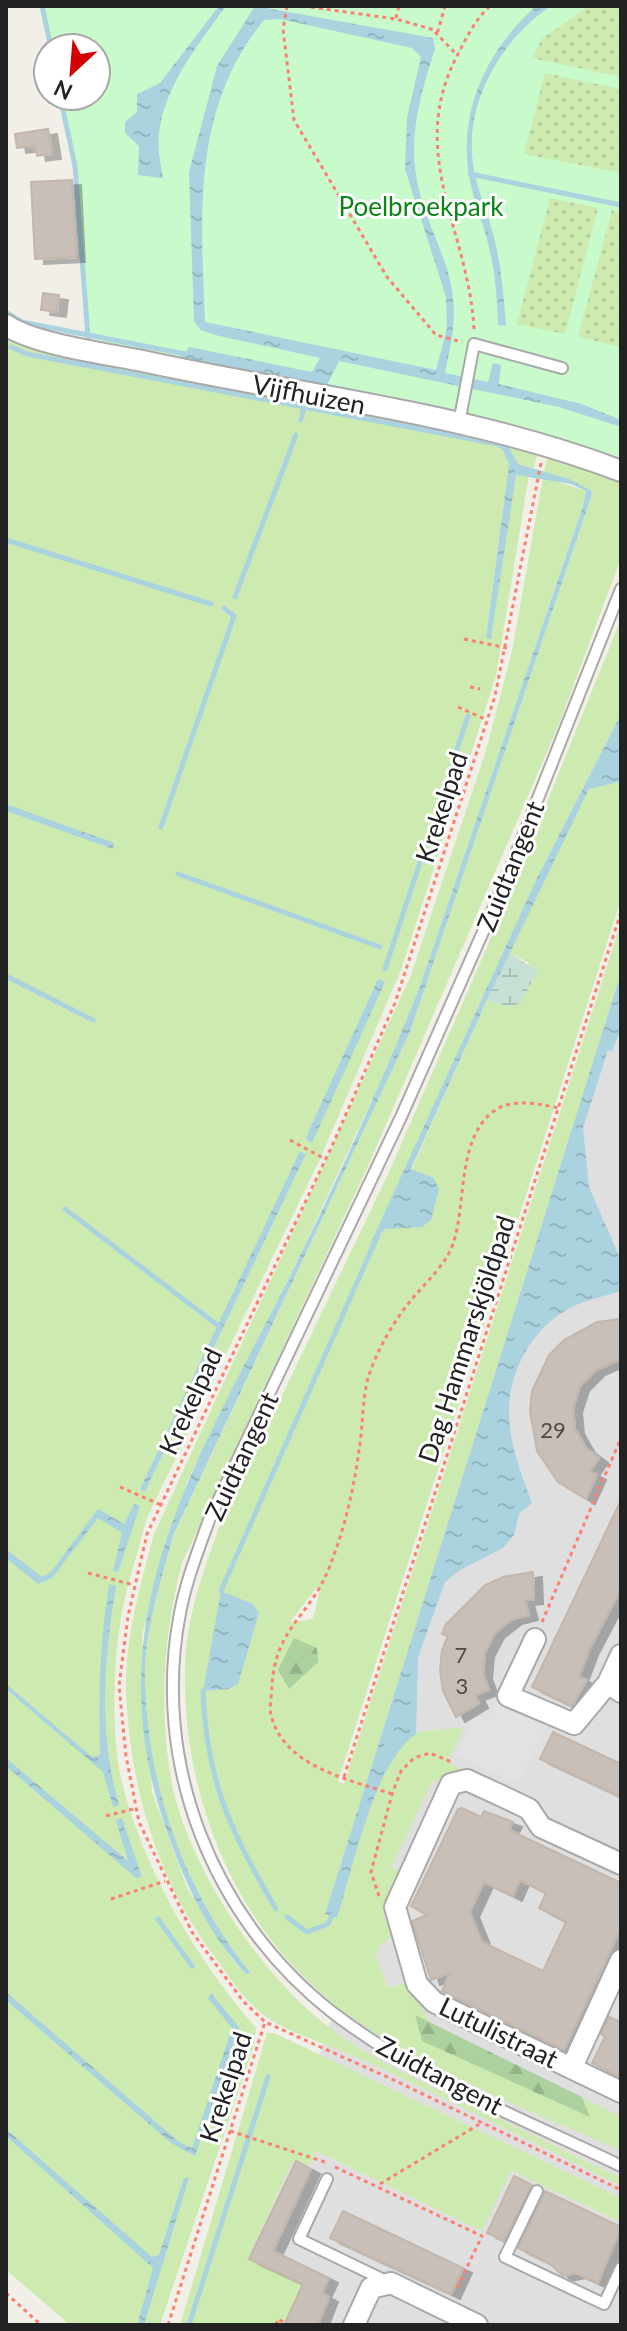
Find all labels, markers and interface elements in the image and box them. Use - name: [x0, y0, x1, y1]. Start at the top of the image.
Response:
- north arrow: [32, 32, 112, 112]
- text: N: [49, 75, 77, 106]
- park label: Poelbroekpark: [339, 190, 504, 222]
- street label: Vijfhuizen: [250, 367, 368, 421]
- street label: Krekelpad: [408, 748, 474, 866]
- street label: Zuidtangent: [469, 796, 551, 936]
- street label: Dag Hammarskjöldpad: [411, 1211, 521, 1467]
- street label: Krekelpad: [151, 1342, 229, 1460]
- street label: Zuidtangent: [197, 1386, 285, 1525]
- house number: 29: [540, 1416, 566, 1443]
- house number: 7: [455, 1641, 467, 1668]
- house number: 3: [456, 1672, 468, 1699]
- street label: Lutulistraat: [434, 1990, 564, 2075]
- street label: Krekelpad: [192, 2028, 258, 2146]
- street label: Zuidtangent: [372, 2029, 509, 2122]

